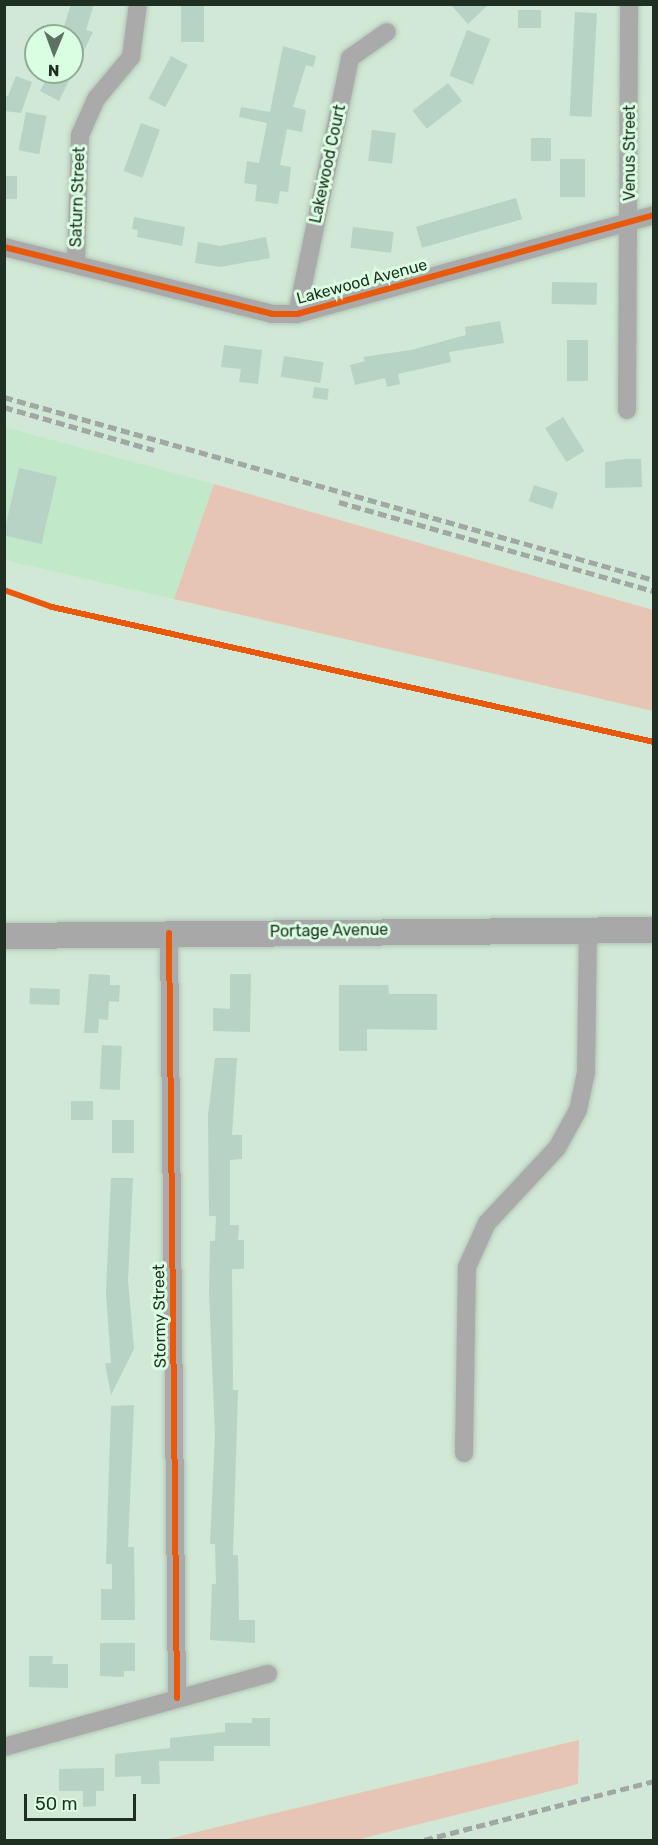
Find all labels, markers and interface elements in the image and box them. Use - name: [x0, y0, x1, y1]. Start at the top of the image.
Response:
- north arrow: [24, 24, 84, 84]
- text: N: [48, 61, 60, 80]
- street label: Lakewood Court: [306, 103, 350, 225]
- street label: Venus Street: [620, 105, 640, 201]
- street label: Saturn Street: [67, 146, 89, 248]
- street label: Lakewood Avenue: [294, 255, 430, 309]
- street label: Portage Avenue: [269, 920, 389, 942]
- street label: Stormy Street: [149, 1264, 171, 1368]
- scale bar: [27, 1782, 140, 1820]
- text: 50 m: [35, 1793, 78, 1815]

